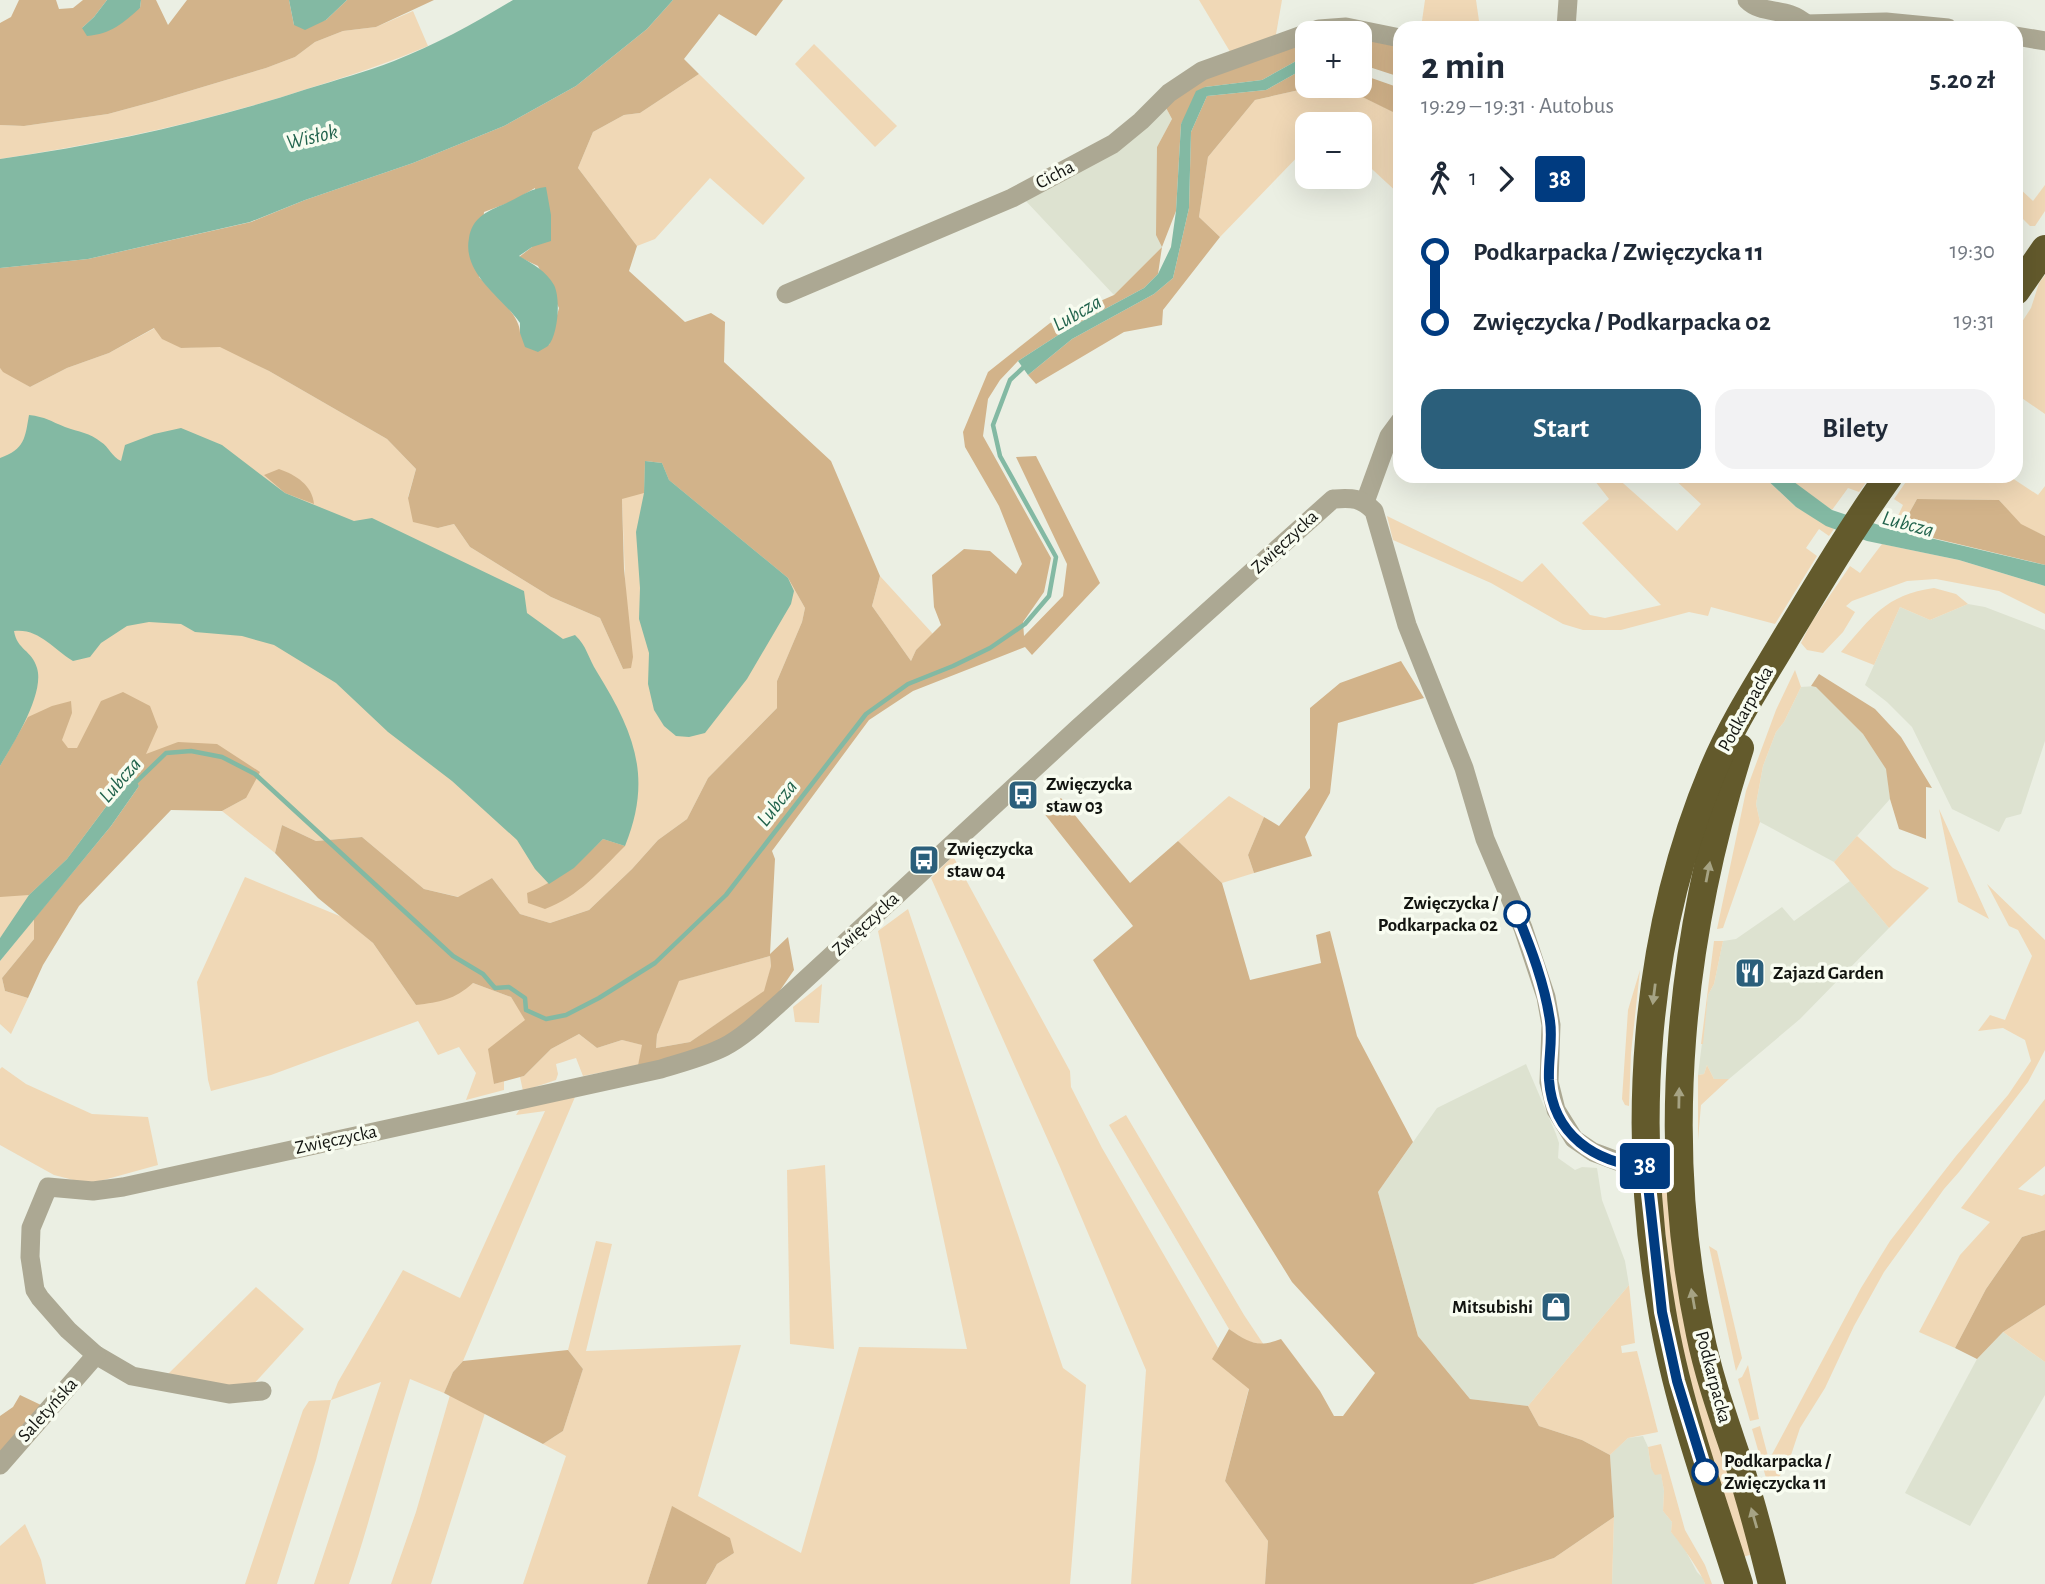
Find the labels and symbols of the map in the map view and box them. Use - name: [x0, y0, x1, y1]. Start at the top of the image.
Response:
- water label: Wisłok: [284, 121, 340, 153]
- street label: Cicha: [1033, 157, 1078, 193]
- water label: Lubcza: [1049, 291, 1105, 335]
- street label: Zwięczycka: [1248, 507, 1322, 577]
- water label: Lubcza: [1880, 507, 1936, 541]
- street label: Podkarpacka: [1715, 663, 1777, 755]
- water label: Lubcza: [95, 753, 145, 807]
- place label: Zwięczycka staw 03: [1046, 775, 1132, 816]
- water label: Lubcza: [753, 776, 801, 830]
- bus stop icon: Zwięczycka staw 03: [1006, 778, 1040, 812]
- place label: Zwięczycka staw 04: [947, 840, 1033, 881]
- bus stop icon: Zwięczycka staw 04: [907, 843, 941, 877]
- one-way arrow: [1702, 861, 1713, 883]
- street label: Zwięczycka: [829, 889, 903, 959]
- place label: Zwięczycka / Podkarpacka 02: [1378, 894, 1499, 935]
- marker: Zwięczycka / Podkarpacka 02: [1504, 901, 1530, 927]
- restaurant icon: Zajazd Garden: [1733, 956, 1767, 990]
- place label: Zajazd Garden: [1773, 964, 1884, 983]
- one-way arrow: [1649, 984, 1660, 1006]
- one-way arrow: [1674, 1086, 1685, 1108]
- street label: Zwięczycka: [293, 1122, 379, 1158]
- line badge: 38: [1614, 1143, 1676, 1189]
- one-way arrow: [1687, 1288, 1698, 1310]
- shop icon: Mitsubishi: [1539, 1290, 1573, 1324]
- place label: Mitsubishi: [1452, 1298, 1533, 1317]
- street label: Podkarpacka: [1692, 1329, 1734, 1425]
- street label: Saletyńska: [15, 1374, 82, 1446]
- place label: Podkarpacka / Zwięczycka 11: [1724, 1452, 1831, 1493]
- marker: Podkarpacka / Zwięczycka 11: [1692, 1459, 1718, 1485]
- one-way arrow: [1749, 1507, 1759, 1528]

